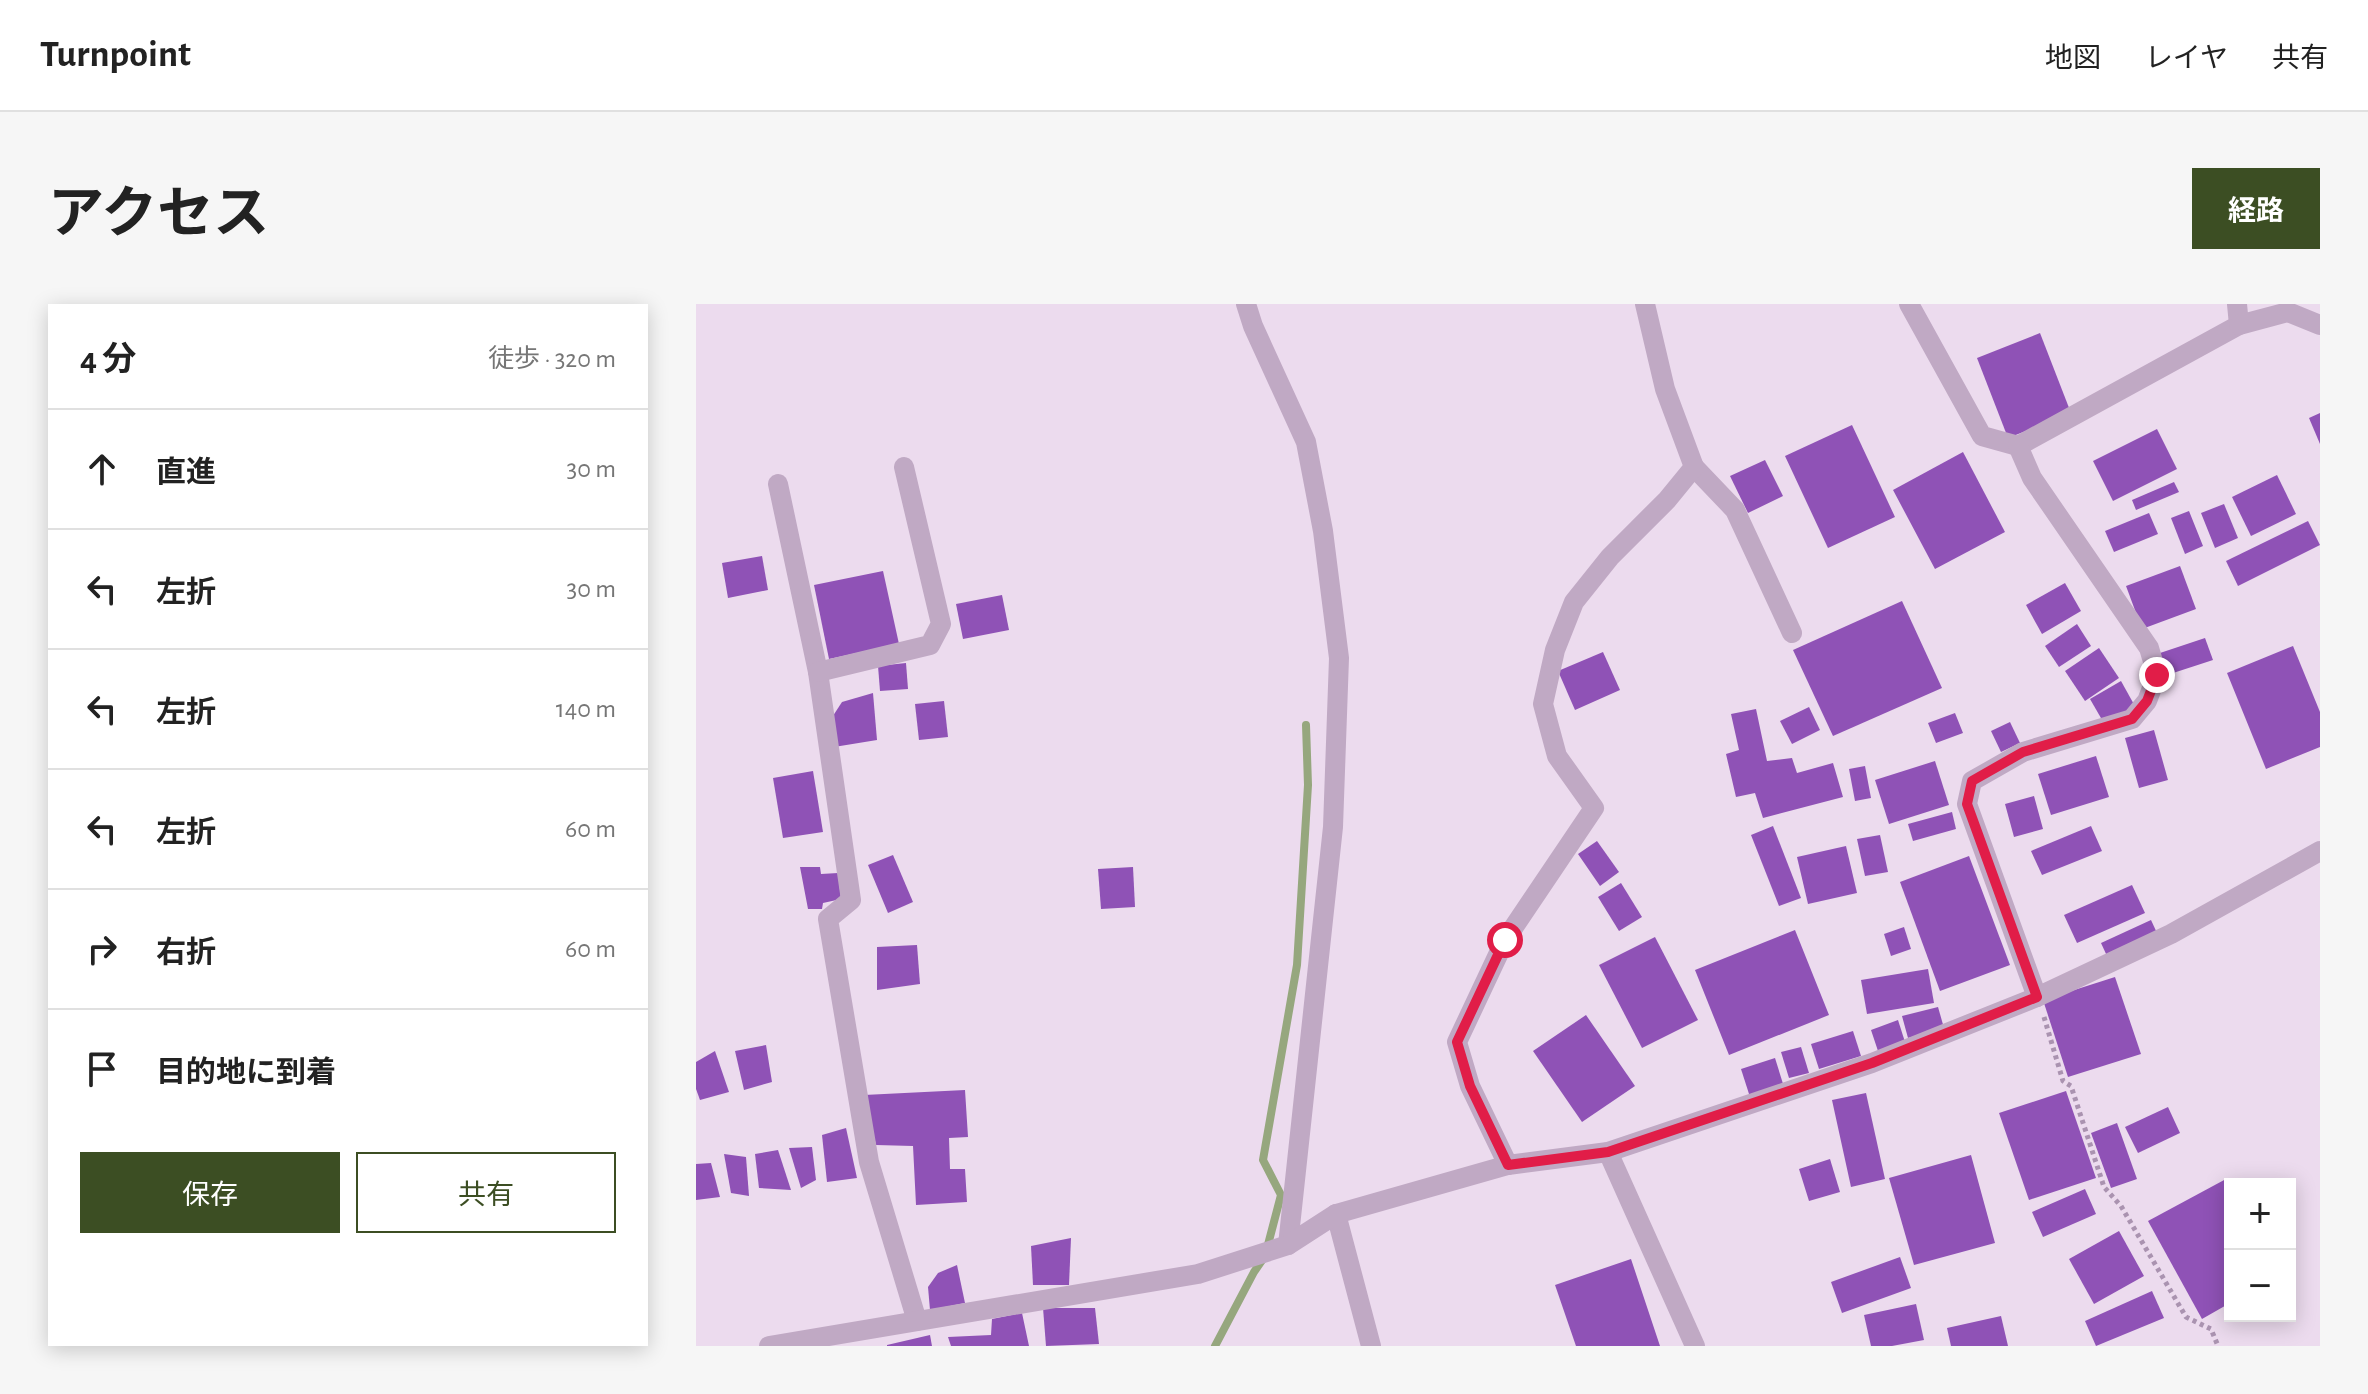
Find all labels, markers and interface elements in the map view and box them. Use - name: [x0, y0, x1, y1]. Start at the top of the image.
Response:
- text: Turnpoint: [40, 36, 191, 74]
- text: 地図: [2045, 45, 2101, 73]
- text: レイヤ: [2145, 45, 2228, 73]
- text: 共有: [2272, 45, 2328, 73]
- button: 経路: [2192, 168, 2320, 249]
- text: アクセス: [48, 187, 269, 243]
- text: 4 分: [80, 343, 136, 377]
- text: 徒歩 · 320 m: [488, 346, 616, 372]
- icon: ahead: [80, 447, 124, 491]
- text: 30 m: [566, 456, 616, 482]
- text: 直進: [156, 458, 216, 488]
- icon: left: [80, 567, 124, 611]
- text: 30 m: [566, 576, 616, 602]
- text: 左折: [156, 578, 216, 608]
- route end: [2139, 657, 2175, 693]
- icon: left: [80, 687, 124, 731]
- text: 140 m: [556, 696, 616, 722]
- text: 左折: [156, 698, 216, 728]
- icon: left: [80, 807, 124, 851]
- text: 60 m: [565, 816, 616, 842]
- text: 左折: [156, 818, 216, 848]
- route start: [1487, 922, 1523, 958]
- icon: right: [80, 927, 124, 971]
- text: 60 m: [565, 936, 616, 962]
- text: 右折: [156, 938, 216, 968]
- icon: arrive: [80, 1047, 124, 1091]
- text: 目的地に到着: [156, 1058, 336, 1088]
- button: 保存: [80, 1152, 340, 1233]
- button: 共有: [356, 1152, 616, 1233]
- map controls: [2224, 1178, 2296, 1322]
- button: +: [2224, 1178, 2296, 1250]
- button: −: [2224, 1250, 2296, 1322]

